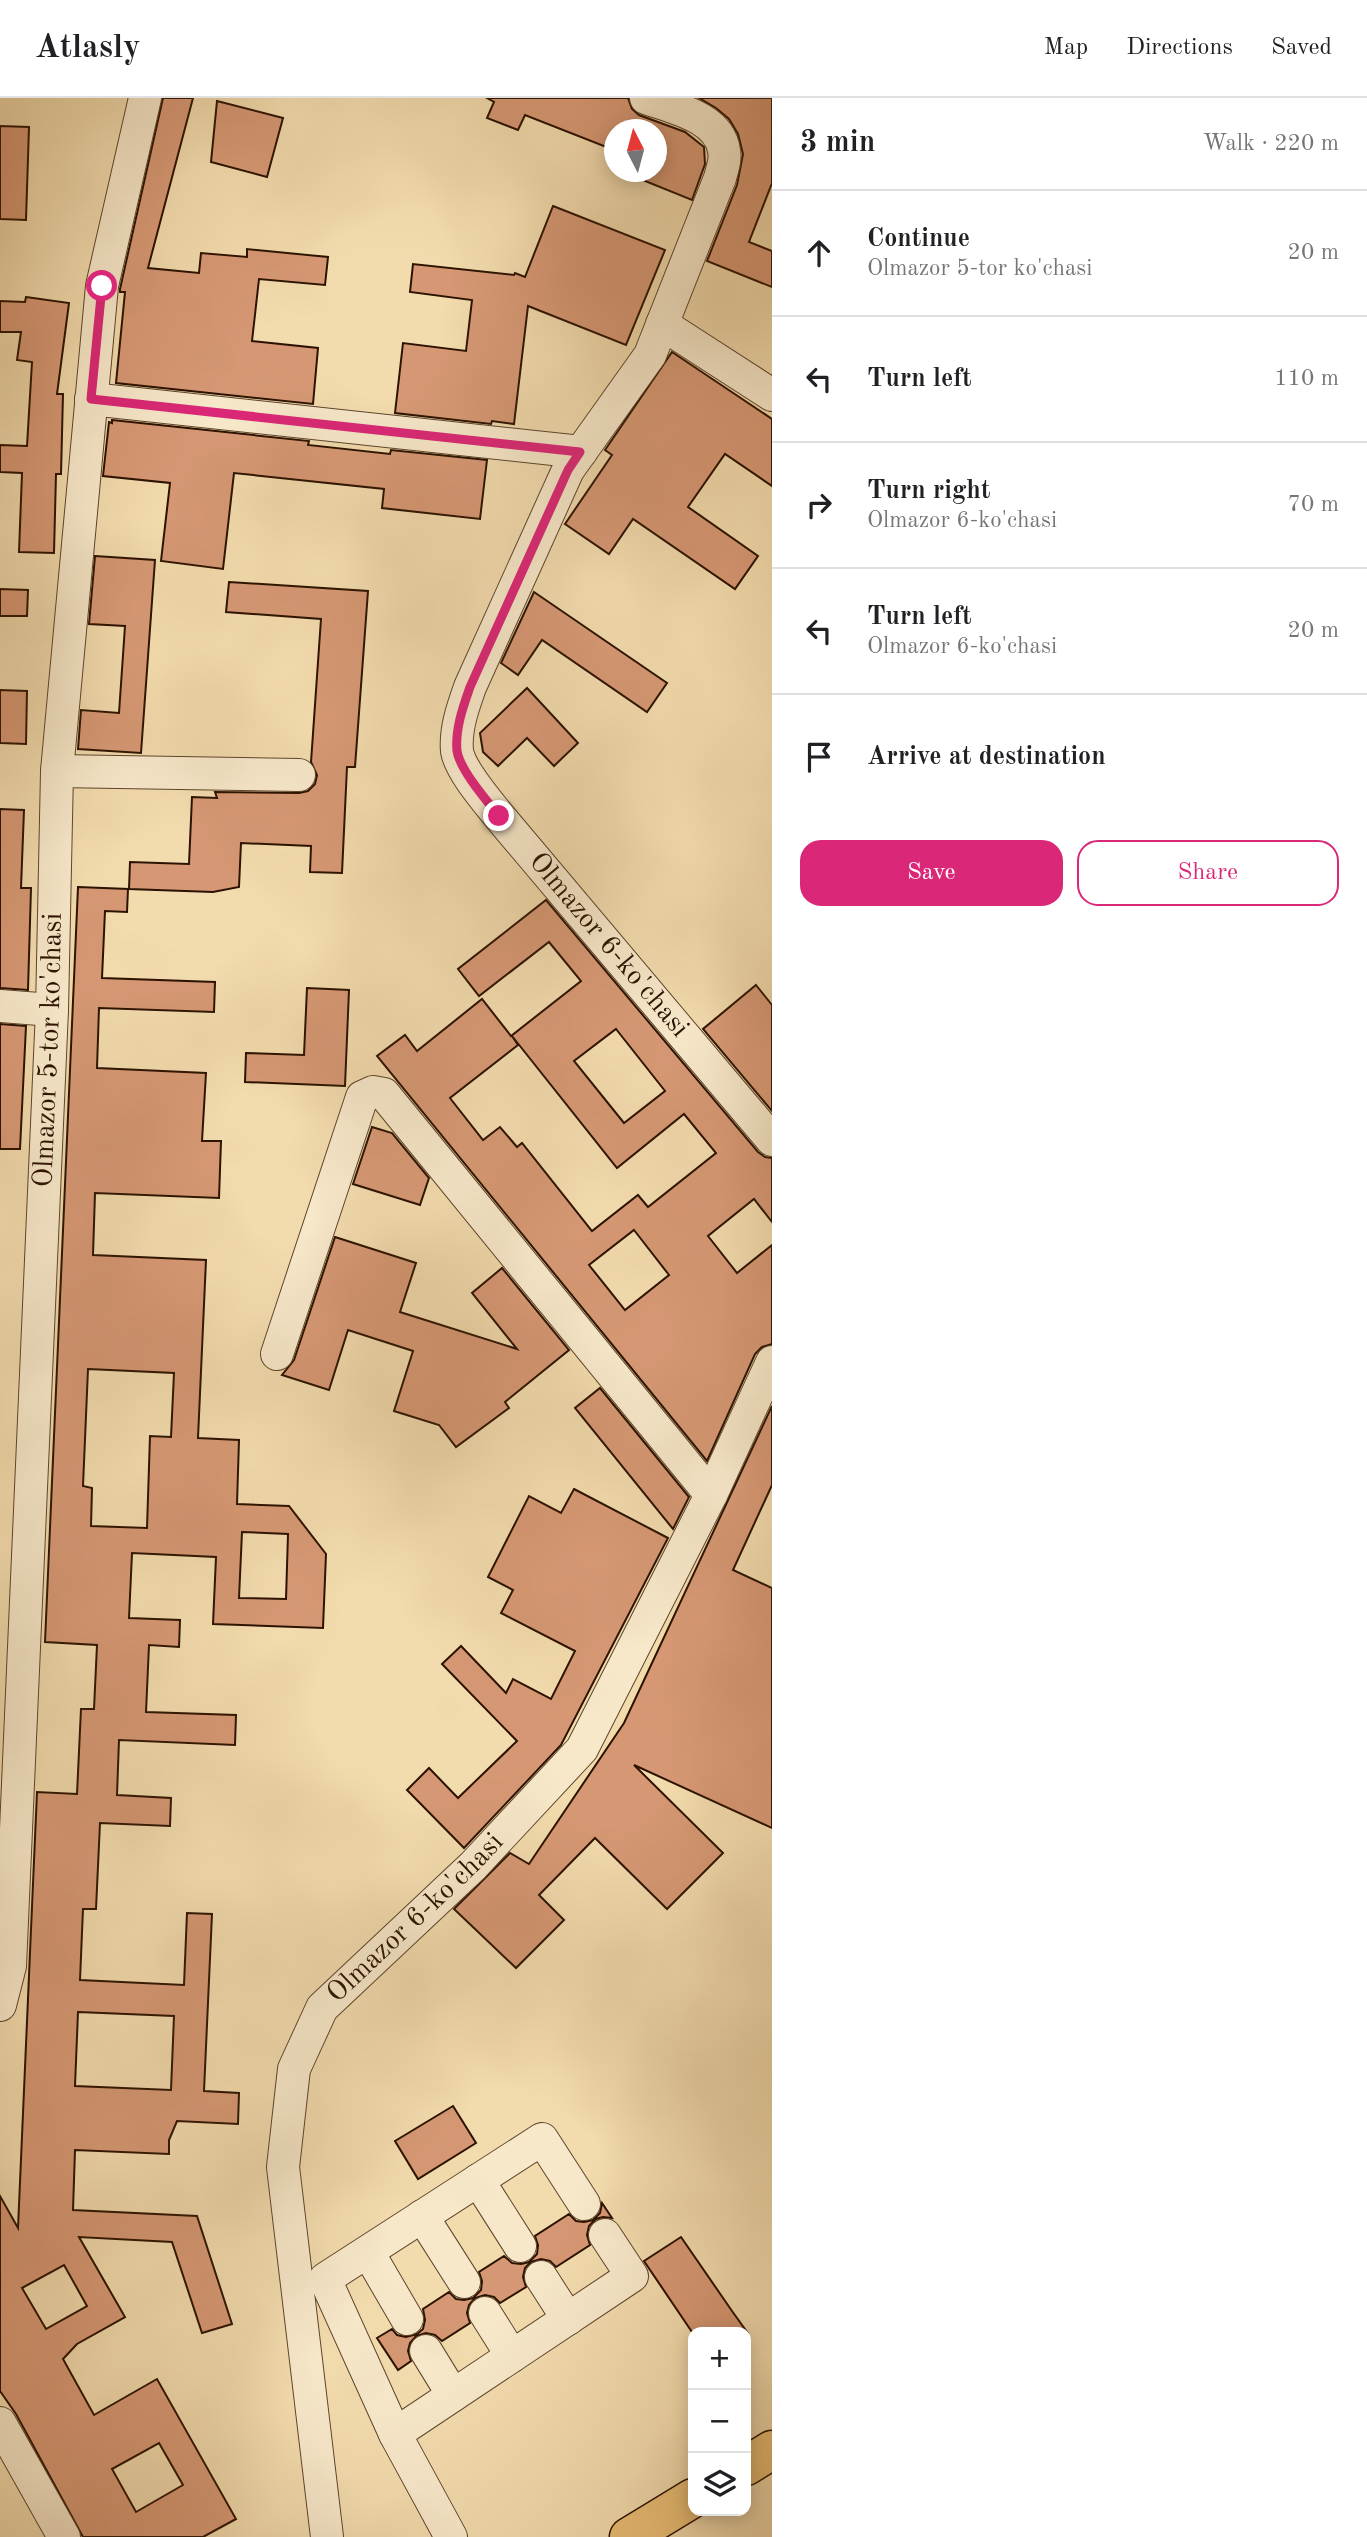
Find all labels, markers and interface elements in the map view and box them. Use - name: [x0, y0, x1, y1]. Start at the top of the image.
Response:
- text: Atlasly: [35, 32, 140, 65]
- text: Map: [1044, 36, 1088, 60]
- text: Directions: [1126, 36, 1233, 60]
- text: Saved: [1271, 36, 1332, 60]
- north arrow: [604, 119, 667, 182]
- text: 3 min: [800, 128, 875, 158]
- text: Walk · 220 m: [1203, 132, 1339, 155]
- text: Continue: [867, 226, 970, 252]
- icon: ahead: [800, 234, 838, 272]
- text: 20 m: [1288, 241, 1339, 264]
- text: Olmazor 5-tor ko'chasi: [867, 257, 1093, 280]
- route start: [86, 270, 117, 301]
- icon: left: [800, 360, 838, 398]
- text: Turn left: [867, 366, 972, 392]
- text: 110 m: [1274, 367, 1339, 390]
- text: Turn right: [867, 478, 990, 504]
- icon: right: [800, 486, 838, 524]
- text: 70 m: [1288, 493, 1339, 516]
- text: Olmazor 6-ko'chasi: [867, 509, 1057, 532]
- text: Turn left: [867, 604, 972, 630]
- icon: left: [800, 612, 838, 650]
- text: 20 m: [1288, 619, 1339, 642]
- text: Olmazor 6-ko'chasi: [867, 635, 1057, 658]
- icon: arrive: [800, 738, 838, 776]
- text: Arrive at destination: [867, 744, 1106, 770]
- route end: [483, 800, 514, 831]
- button: Save: [800, 840, 1063, 906]
- button: Share: [1077, 840, 1339, 906]
- street label: Olmazor 6-ko'chasi: [523, 848, 693, 1043]
- street label: Olmazor 5-tor ko'chasi: [30, 913, 68, 1188]
- street label: Olmazor 6-ko'chasi: [322, 1829, 509, 2009]
- map controls: [688, 2327, 751, 2516]
- button: +: [688, 2327, 751, 2390]
- button: −: [688, 2390, 751, 2453]
- button: layers: [688, 2453, 751, 2516]

